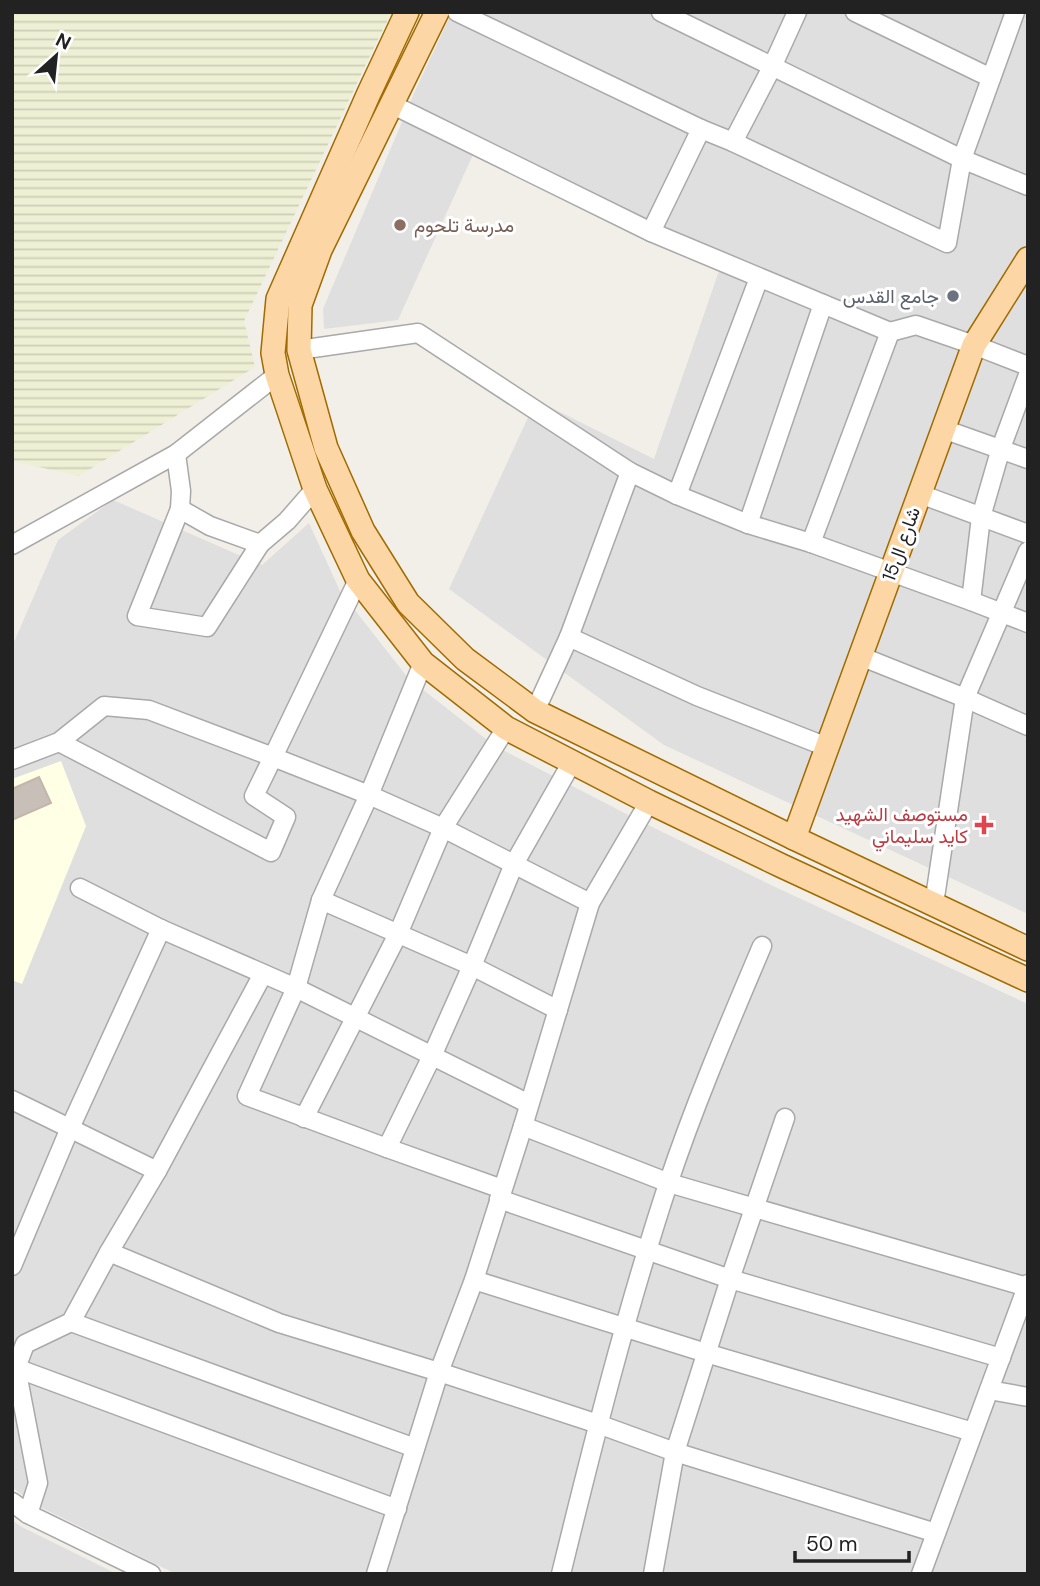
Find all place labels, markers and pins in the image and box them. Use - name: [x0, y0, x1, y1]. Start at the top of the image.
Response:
- place label: مدرسة تلحوم: [414, 213, 514, 238]
- marker: مدرسة تلحوم: [392, 217, 408, 233]
- place label: جامع القدس: [843, 284, 939, 310]
- marker: جامع القدس: [945, 288, 961, 304]
- place label: مستوصف الشهيد كايد سليماني: [836, 802, 968, 852]
- marker: مستوصف الشهيد كايد سليماني: [974, 815, 994, 835]

